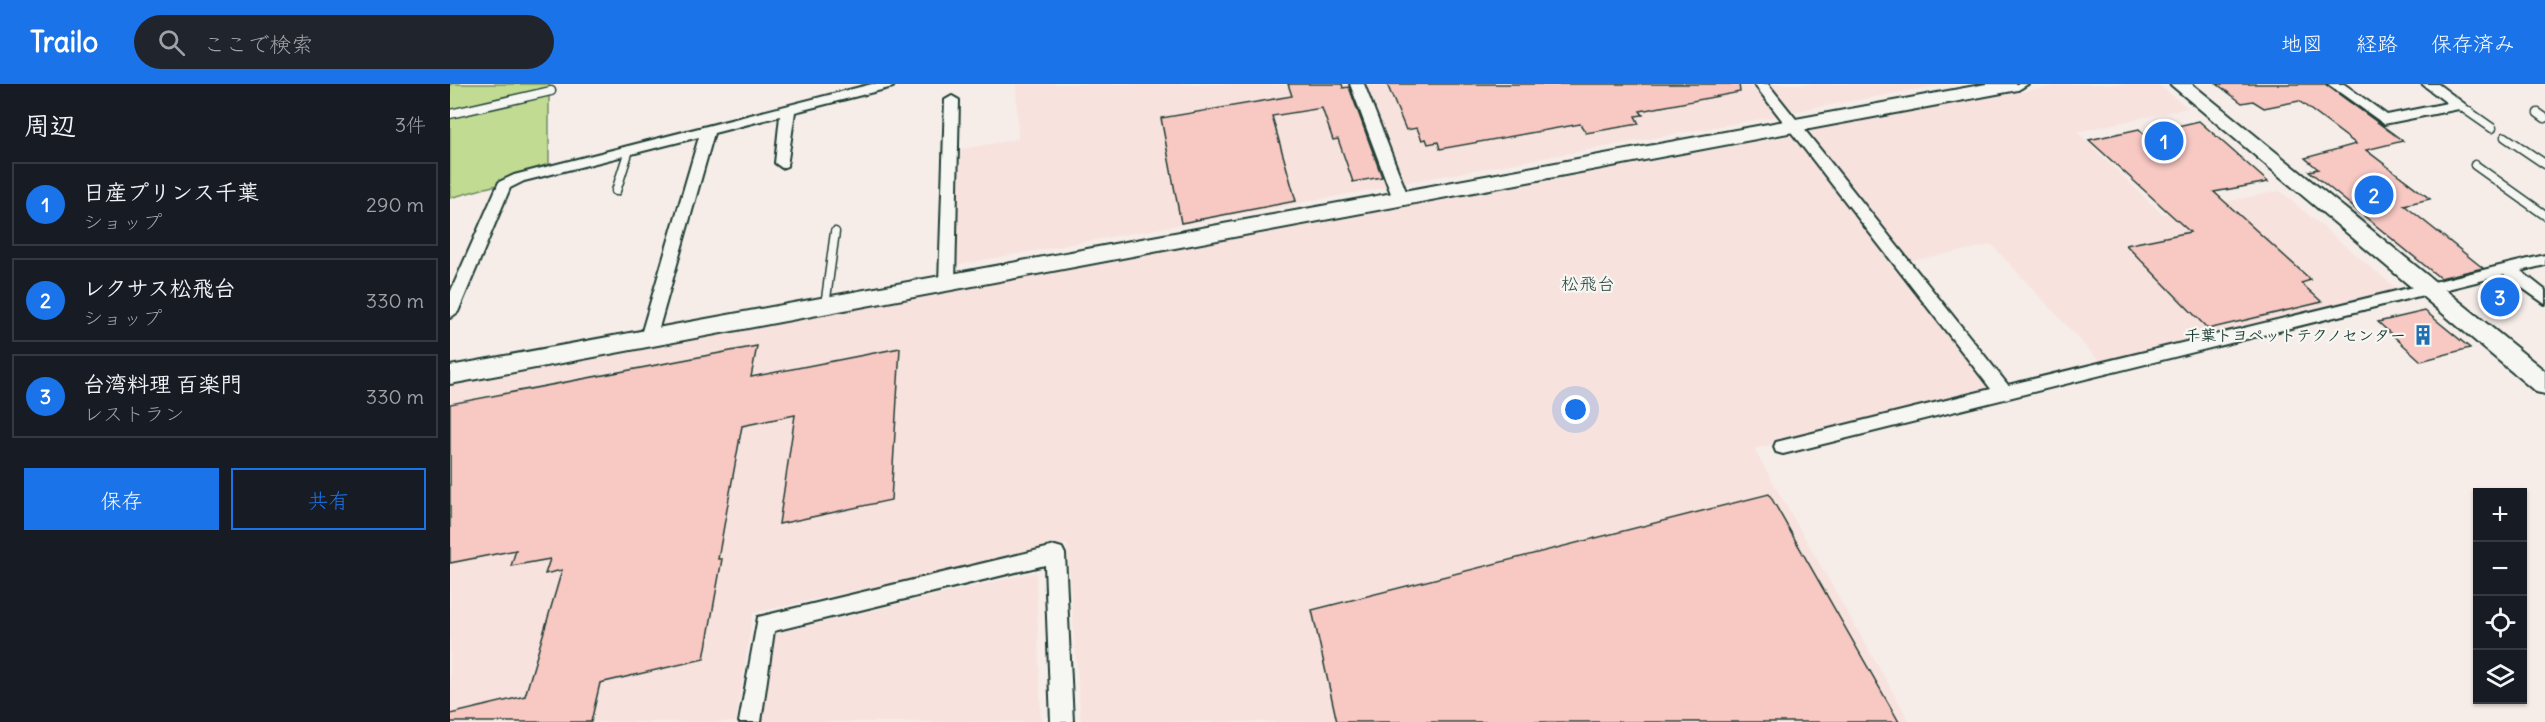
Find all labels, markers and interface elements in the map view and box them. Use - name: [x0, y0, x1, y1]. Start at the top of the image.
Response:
- search box: [134, 15, 554, 69]
- text: Trailo: [30, 24, 98, 60]
- icon: search: [155, 26, 188, 59]
- text: ここで検索: [203, 30, 313, 58]
- text: 地図: [2281, 30, 2323, 57]
- text: 経路: [2356, 30, 2398, 57]
- text: 保存済み: [2431, 30, 2515, 57]
- text: 周辺: [24, 109, 76, 142]
- text: 3件: [395, 112, 426, 137]
- pin: 1: [2144, 118, 2184, 164]
- pin: 2: [2354, 172, 2394, 218]
- text: 日産プリンス千葉: [83, 178, 259, 206]
- text: 1: [42, 192, 49, 217]
- text: 290 m: [366, 192, 424, 217]
- text: ショップ: [83, 209, 162, 234]
- district label: 松飛台: [1561, 272, 1615, 295]
- text: レクサス松飛台: [83, 274, 236, 302]
- pin: 3: [2480, 274, 2520, 320]
- text: 2: [40, 288, 51, 313]
- text: 330 m: [366, 288, 424, 313]
- text: ショップ: [83, 305, 162, 330]
- building icon: 千葉トヨペットテクノセンター: [2411, 323, 2435, 347]
- place label: 千葉トヨペットテクノセンター: [2184, 325, 2406, 345]
- text: 台湾料理 百楽門: [83, 370, 242, 398]
- text: 3: [40, 384, 51, 409]
- text: 330 m: [366, 384, 424, 409]
- your location: [1561, 395, 1590, 424]
- text: レストラン: [83, 401, 185, 426]
- button: 保存: [24, 468, 219, 530]
- button: 共有: [231, 468, 426, 530]
- map controls: [2473, 488, 2527, 704]
- button: +: [2473, 488, 2527, 542]
- button: −: [2473, 542, 2527, 596]
- button: locate: [2473, 596, 2527, 650]
- button: layers: [2473, 650, 2527, 704]

